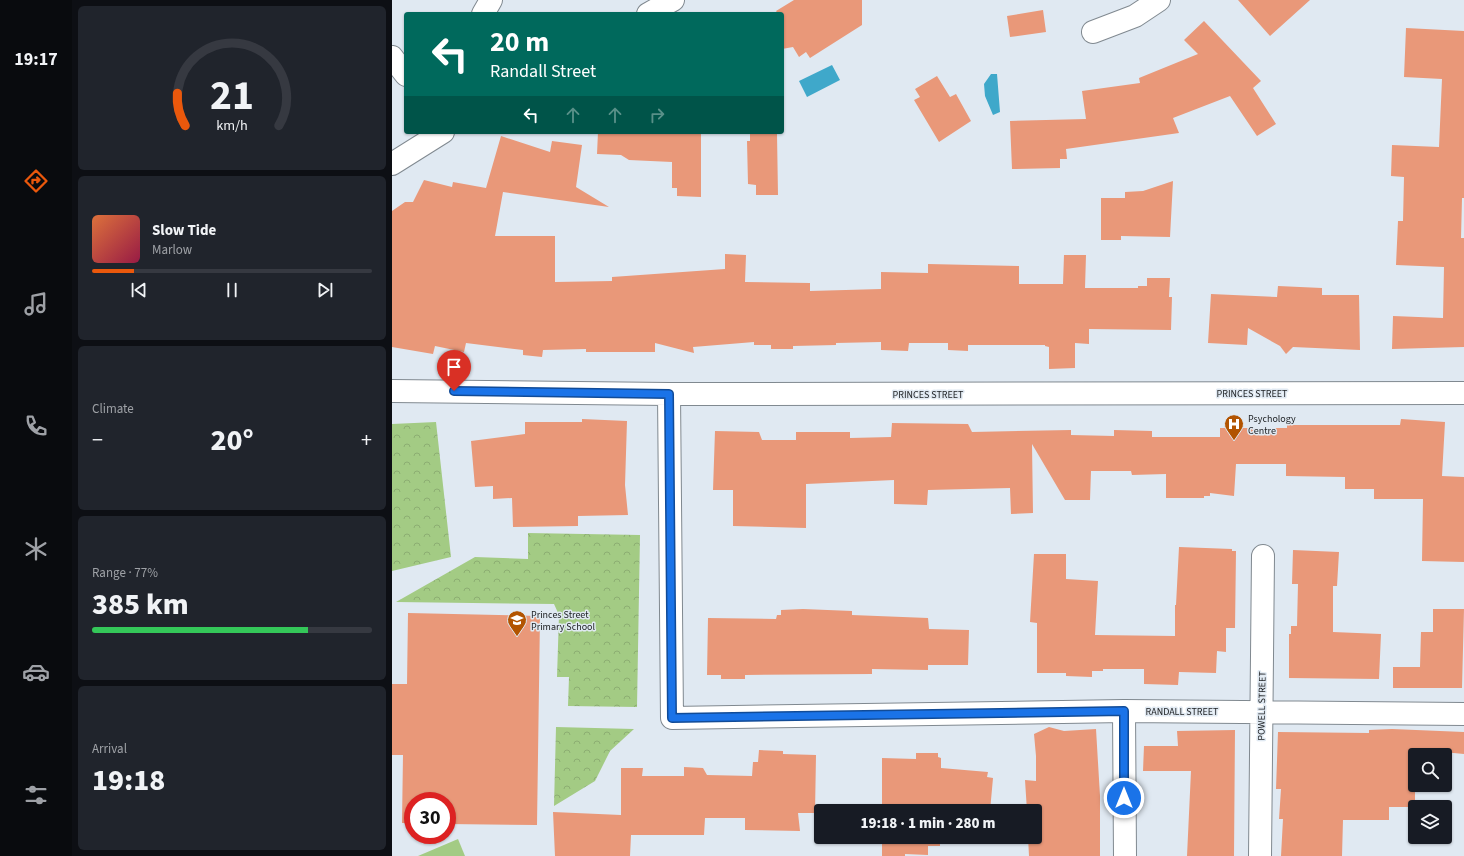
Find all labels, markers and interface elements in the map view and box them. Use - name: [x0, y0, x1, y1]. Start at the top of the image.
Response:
- text: 20 m: [490, 22, 549, 62]
- icon: left: [424, 28, 476, 80]
- text: 19:17: [14, 47, 58, 72]
- text: Randall Street: [490, 59, 596, 84]
- text: 21: [210, 66, 254, 126]
- icon: left: [520, 104, 542, 126]
- icon: ahead: [562, 104, 584, 126]
- icon: ahead: [604, 104, 626, 126]
- icon: right: [646, 104, 668, 126]
- text: km/h: [216, 115, 248, 136]
- icon: directions: [22, 167, 50, 195]
- text: Slow Tide: [152, 220, 216, 241]
- text: Marlow: [152, 241, 192, 259]
- icon: previous: [128, 279, 150, 301]
- icon: pause: [221, 279, 243, 301]
- icon: next: [314, 279, 336, 301]
- icon: music: [22, 290, 50, 318]
- pin: [437, 350, 471, 391]
- icon: arrive: [443, 356, 465, 378]
- street label: PRINCES STREET: [1217, 387, 1288, 401]
- street label: PRINCES STREET: [893, 388, 964, 402]
- text: Climate: [92, 400, 134, 418]
- icon: phone: [22, 412, 50, 440]
- place label: Psychology Centre: [1248, 412, 1296, 438]
- hospital icon: Psychology Centre: [1223, 413, 1245, 441]
- text: 20°: [210, 419, 254, 462]
- text: −: [92, 424, 103, 456]
- text: +: [361, 424, 372, 456]
- icon: climate: [22, 535, 50, 563]
- text: Range · 77%: [92, 564, 158, 582]
- text: 385 km: [92, 583, 189, 626]
- place label: Princes Street Primary School: [531, 608, 595, 634]
- school or university icon: Princes Street Primary School: [506, 609, 528, 637]
- icon: car: [22, 658, 50, 686]
- street label: POWELL STREET: [1254, 671, 1270, 741]
- street label: RANDALL STREET: [1146, 705, 1219, 719]
- text: Arrival: [92, 740, 127, 758]
- map controls: [1408, 748, 1452, 844]
- button: search: [1408, 748, 1452, 792]
- text: 19:18: [92, 759, 165, 802]
- position arrow: [1103, 777, 1145, 819]
- icon: filters: [22, 781, 50, 809]
- speed limit sign: 30: [404, 792, 456, 844]
- button: layers: [1408, 800, 1452, 844]
- text: 19:18 · 1 min · 280 m: [861, 813, 995, 834]

